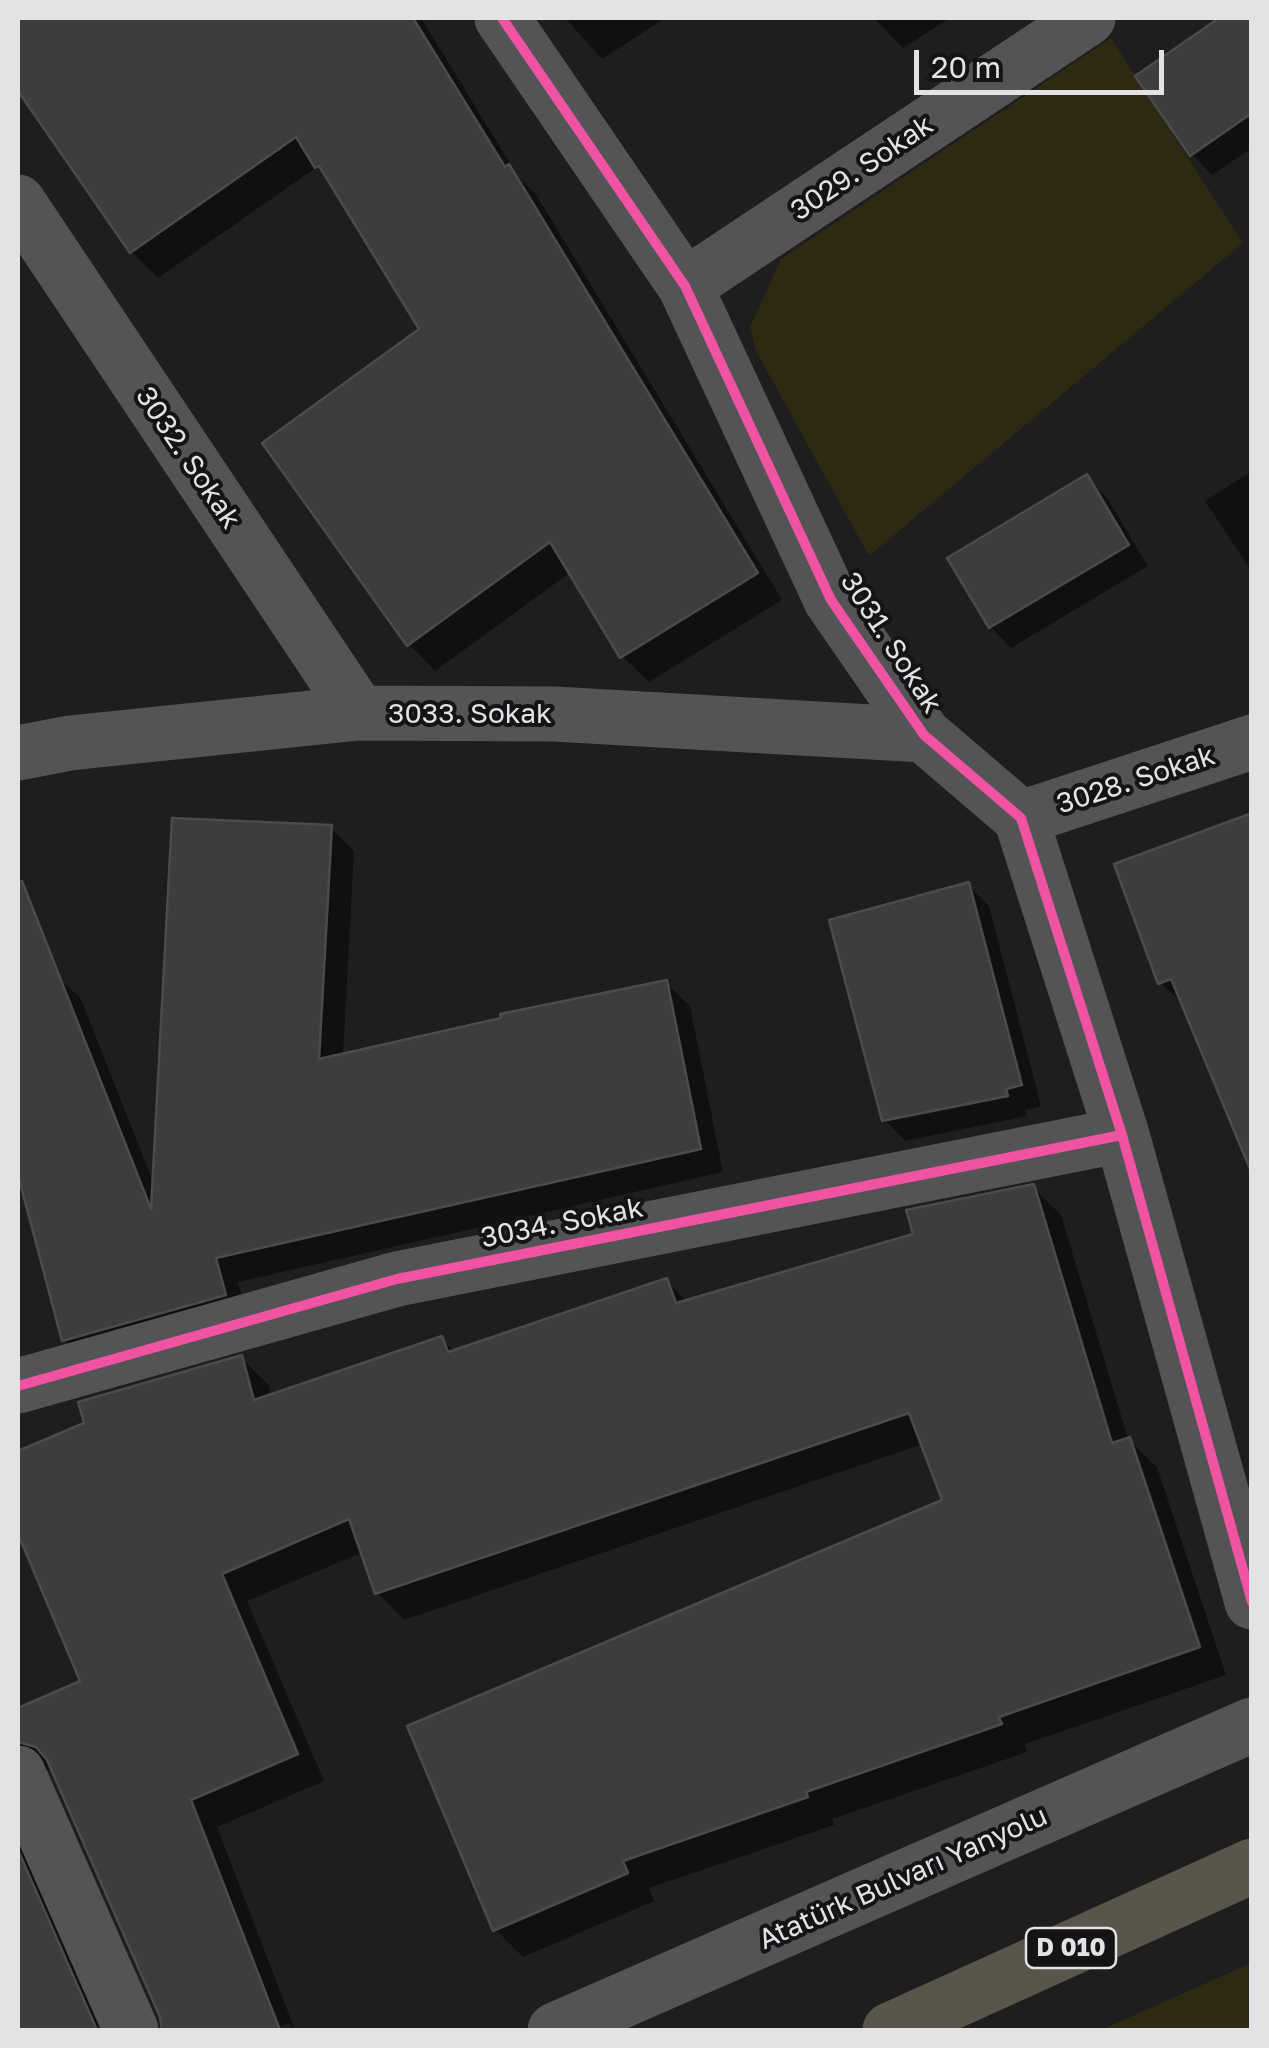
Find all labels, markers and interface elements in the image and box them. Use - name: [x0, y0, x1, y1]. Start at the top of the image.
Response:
- scale bar: [919, 30, 1169, 92]
- text: 20 m: [931, 49, 1001, 85]
- street label: 3029. Sokak: [785, 108, 939, 228]
- street label: 3032. Sokak: [128, 381, 248, 535]
- street label: 3031. Sokak: [833, 566, 949, 720]
- street label: 3033. Sokak: [388, 697, 552, 731]
- street label: 3028. Sokak: [1053, 739, 1219, 821]
- street label: 3034. Sokak: [478, 1191, 646, 1255]
- street label: Atatürk Bulvarı Yanyolu: [753, 1799, 1053, 1957]
- road number: D 010: [1026, 1928, 1116, 1968]

